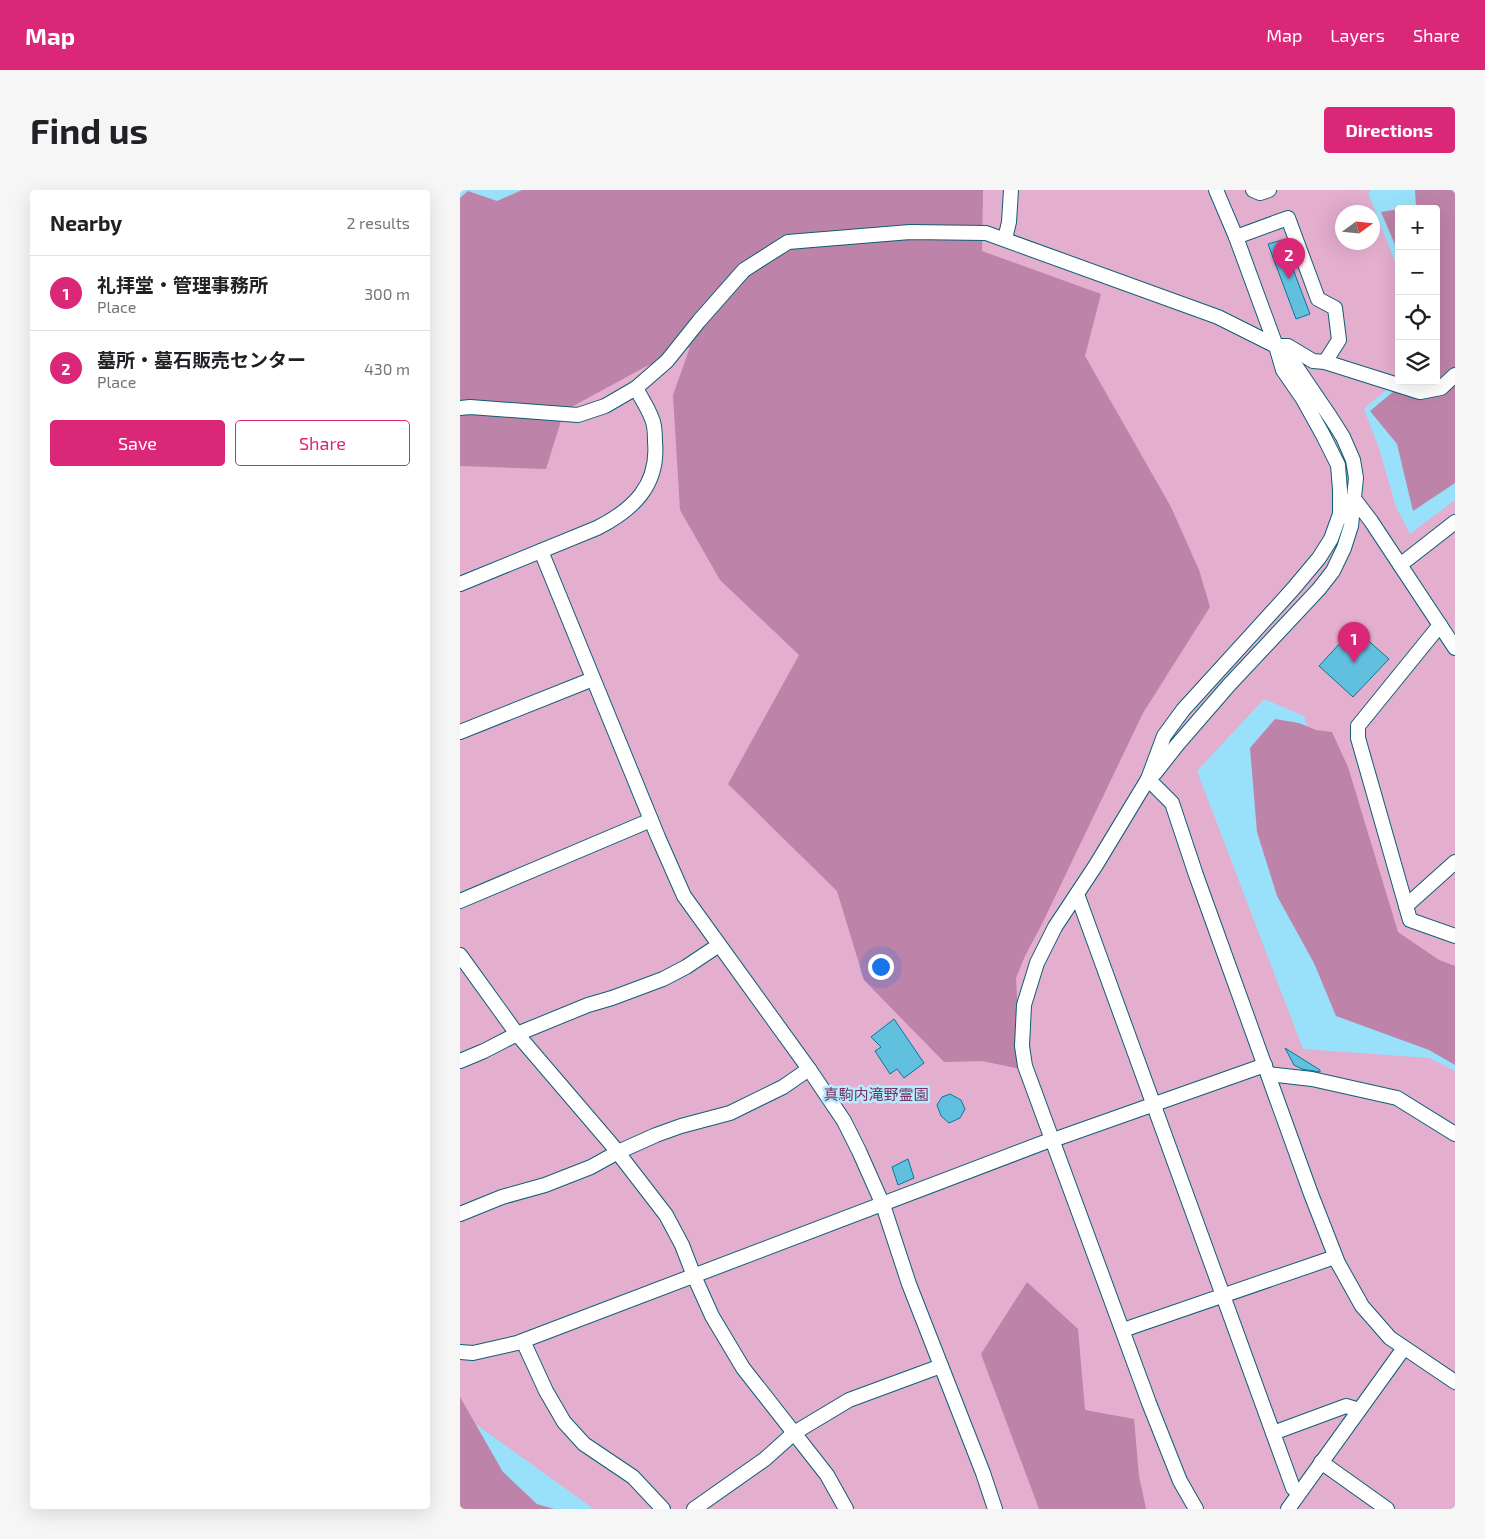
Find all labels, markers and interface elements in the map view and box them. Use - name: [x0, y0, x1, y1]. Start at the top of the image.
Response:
- text: Map: [25, 21, 75, 50]
- text: Map: [1266, 24, 1302, 46]
- text: Layers: [1330, 24, 1385, 46]
- text: Share: [1413, 24, 1460, 46]
- button: Directions: [1324, 107, 1455, 153]
- text: Find us: [30, 109, 148, 151]
- north arrow: [1335, 205, 1380, 250]
- map controls: [1395, 205, 1440, 385]
- button: +: [1395, 205, 1440, 250]
- text: Nearby: [50, 210, 122, 235]
- text: 2 results: [347, 213, 410, 232]
- pin: 2: [1273, 238, 1305, 279]
- button: −: [1395, 250, 1440, 295]
- text: 礼拝堂・管理事務所: [97, 273, 268, 296]
- text: 1: [63, 284, 69, 303]
- text: 300 m: [364, 284, 410, 303]
- button: locate: [1395, 295, 1440, 340]
- text: Place: [97, 297, 136, 316]
- button: layers: [1395, 340, 1440, 385]
- text: 墓所・墓石販売センター: [97, 348, 306, 371]
- text: 2: [61, 359, 71, 378]
- text: 430 m: [364, 359, 410, 378]
- text: Place: [97, 372, 136, 391]
- button: Save: [50, 420, 225, 466]
- button: Share: [235, 420, 410, 466]
- pin: 1: [1338, 622, 1370, 663]
- your location: [868, 954, 894, 980]
- park label: 真駒内滝野霊園: [823, 1085, 929, 1103]

